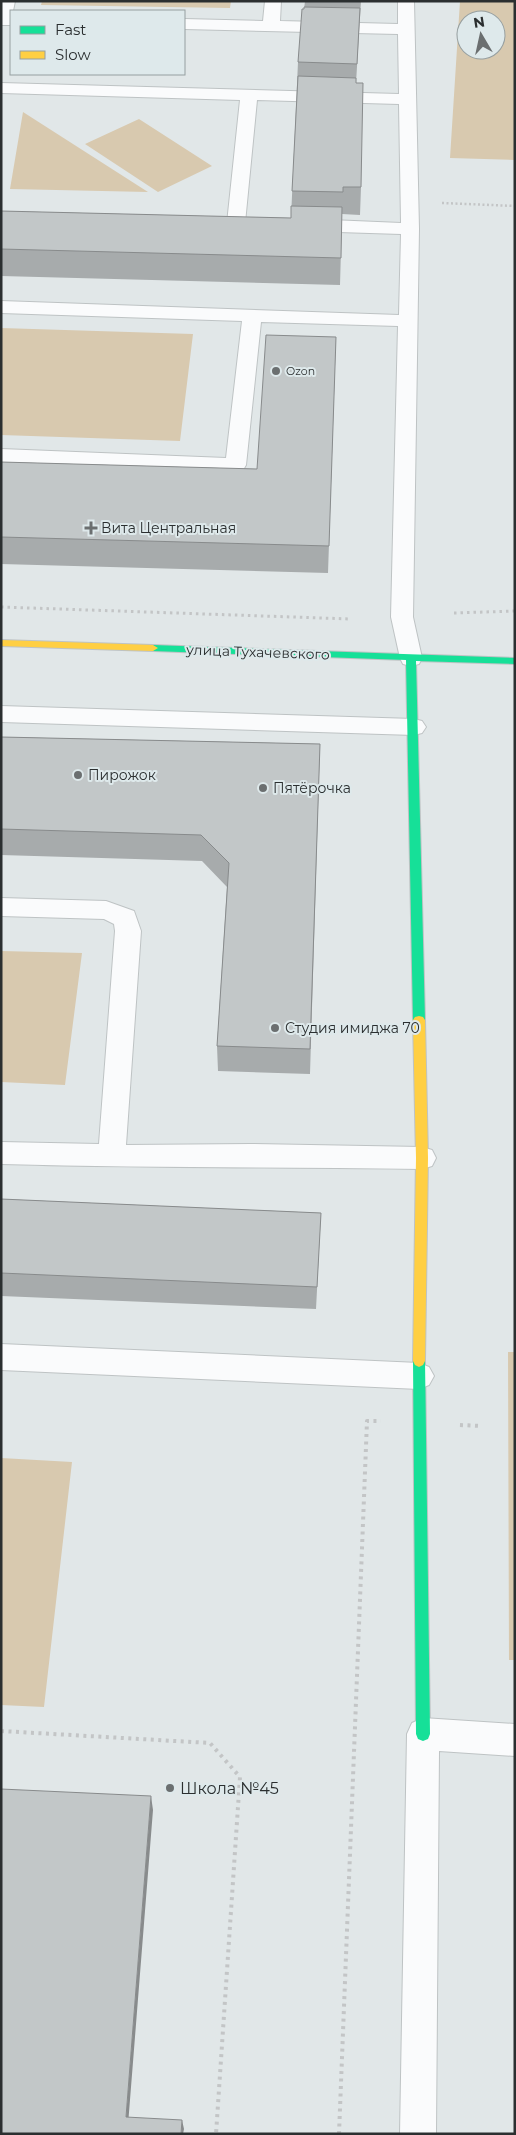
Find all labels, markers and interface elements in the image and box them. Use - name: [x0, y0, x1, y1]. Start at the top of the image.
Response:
- legend: [10, 10, 185, 75]
- north arrow: [456, 10, 506, 60]
- text: N: [472, 12, 486, 32]
- text: Fast: [55, 20, 86, 39]
- text: Slow: [55, 45, 91, 64]
- place label: Ozon: [286, 364, 315, 378]
- marker: Ozon: [270, 365, 282, 377]
- place label: Вита Центральная: [101, 519, 236, 537]
- marker: Вита Центральная: [85, 522, 97, 534]
- street label: улица Тухачевского: [185, 640, 330, 664]
- place label: Пирожок: [88, 766, 156, 784]
- marker: Пирожок: [72, 769, 84, 781]
- place label: Пятёрочка: [273, 779, 351, 797]
- marker: Пятёрочка: [257, 782, 269, 794]
- place label: Студия имиджа 70: [285, 1019, 420, 1037]
- marker: Студия имиджа 70: [269, 1022, 281, 1034]
- place label: Школа №45: [180, 1779, 279, 1798]
- marker: Школа №45: [164, 1782, 176, 1794]

